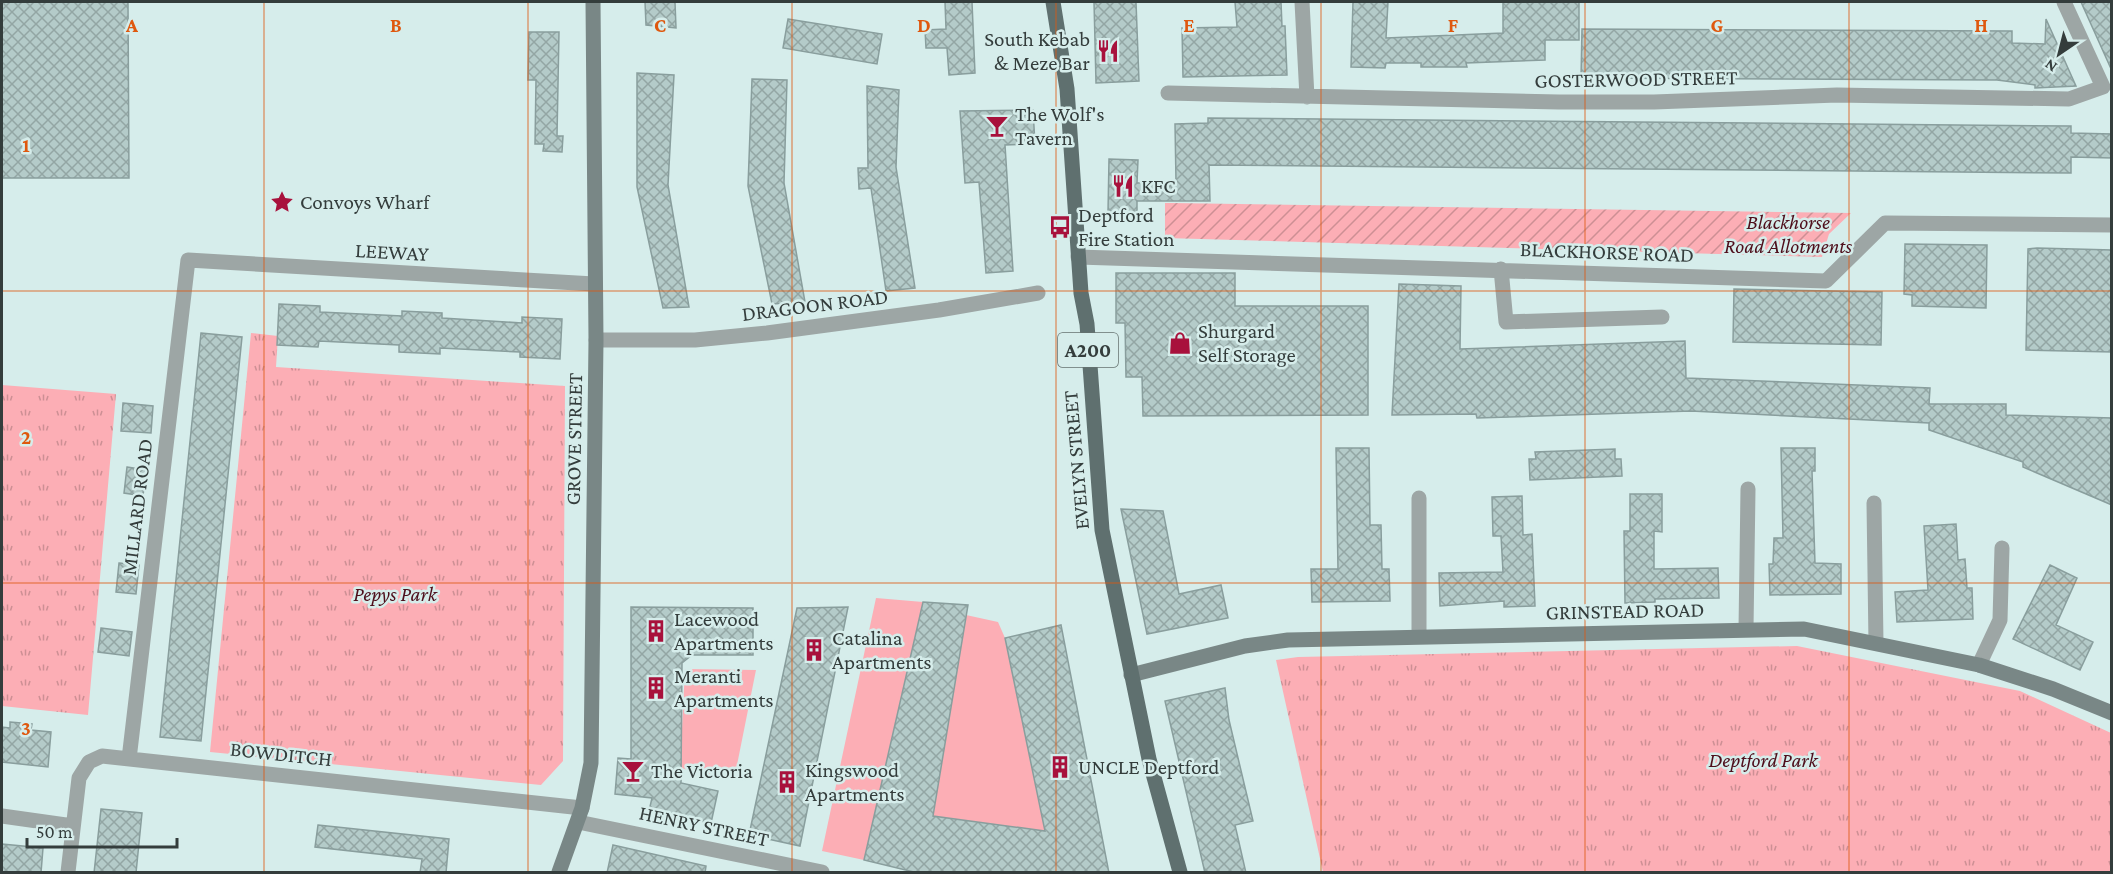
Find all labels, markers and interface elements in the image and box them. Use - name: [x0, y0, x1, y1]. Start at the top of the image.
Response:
- text: A: [125, 14, 139, 36]
- text: B: [390, 14, 402, 36]
- text: C: [654, 14, 666, 36]
- text: D: [917, 14, 931, 36]
- text: E: [1183, 14, 1195, 36]
- text: F: [1448, 14, 1459, 36]
- text: G: [1711, 14, 1724, 36]
- text: H: [1974, 14, 1988, 36]
- north arrow: [2029, 24, 2089, 84]
- place label: South Kebab & Meze Bar: [984, 27, 1091, 75]
- restaurant icon: South Kebab & Meze Bar: [1095, 38, 1121, 64]
- text: N: [2041, 56, 2060, 76]
- street label: GOSTERWOOD STREET: [1534, 65, 1738, 93]
- place label: The Wolf's Tavern: [1015, 102, 1104, 150]
- bar icon: The Wolf's Tavern: [984, 113, 1010, 139]
- text: 1: [22, 134, 30, 156]
- restaurant icon: KFC: [1110, 173, 1136, 199]
- place label: KFC: [1141, 174, 1176, 198]
- place icon: Convoys Wharf: [269, 189, 295, 215]
- place label: Convoys Wharf: [300, 190, 431, 214]
- place label: Deptford Fire Station: [1078, 203, 1174, 251]
- park label: Blackhorse Road Allotments: [1724, 210, 1853, 258]
- bus stop icon: Deptford Fire Station: [1047, 214, 1073, 240]
- street label: BLACKHORSE ROAD: [1520, 237, 1694, 267]
- street label: LEEWAY: [355, 238, 430, 266]
- street label: DRAGOON ROAD: [740, 284, 890, 326]
- place label: Shurgard Self Storage: [1198, 319, 1296, 367]
- shop icon: Shurgard Self Storage: [1167, 330, 1193, 356]
- road number: A200: [1058, 333, 1118, 367]
- street label: GROVE STREET: [561, 372, 587, 506]
- street label: EVELYN STREET: [1058, 389, 1094, 531]
- text: 2: [21, 426, 31, 448]
- street label: MILLARD ROAD: [117, 437, 157, 577]
- park label: Pepys Park: [353, 582, 438, 606]
- street label: GRINSTEAD ROAD: [1545, 598, 1705, 624]
- place label: Lacewood Apartments: [674, 607, 773, 655]
- building icon: Lacewood Apartments: [643, 618, 669, 644]
- place label: Catalina Apartments: [832, 626, 931, 674]
- building icon: Catalina Apartments: [801, 637, 827, 663]
- place label: Meranti Apartments: [674, 664, 773, 712]
- building icon: Meranti Apartments: [643, 675, 669, 701]
- text: 3: [21, 717, 31, 739]
- street label: BOWDITCH: [229, 737, 333, 771]
- park label: Deptford Park: [1708, 748, 1818, 772]
- building icon: UNCLE Deptford: [1047, 754, 1073, 780]
- place label: UNCLE Deptford: [1078, 755, 1219, 779]
- bar icon: The Victoria: [620, 758, 646, 784]
- place label: Kingswood Apartments: [805, 758, 904, 806]
- place label: The Victoria: [651, 759, 753, 783]
- building icon: Kingswood Apartments: [774, 769, 800, 795]
- street label: HENRY STREET: [637, 801, 772, 852]
- scale bar: [27, 811, 177, 849]
- text: 50 m: [36, 822, 73, 842]

